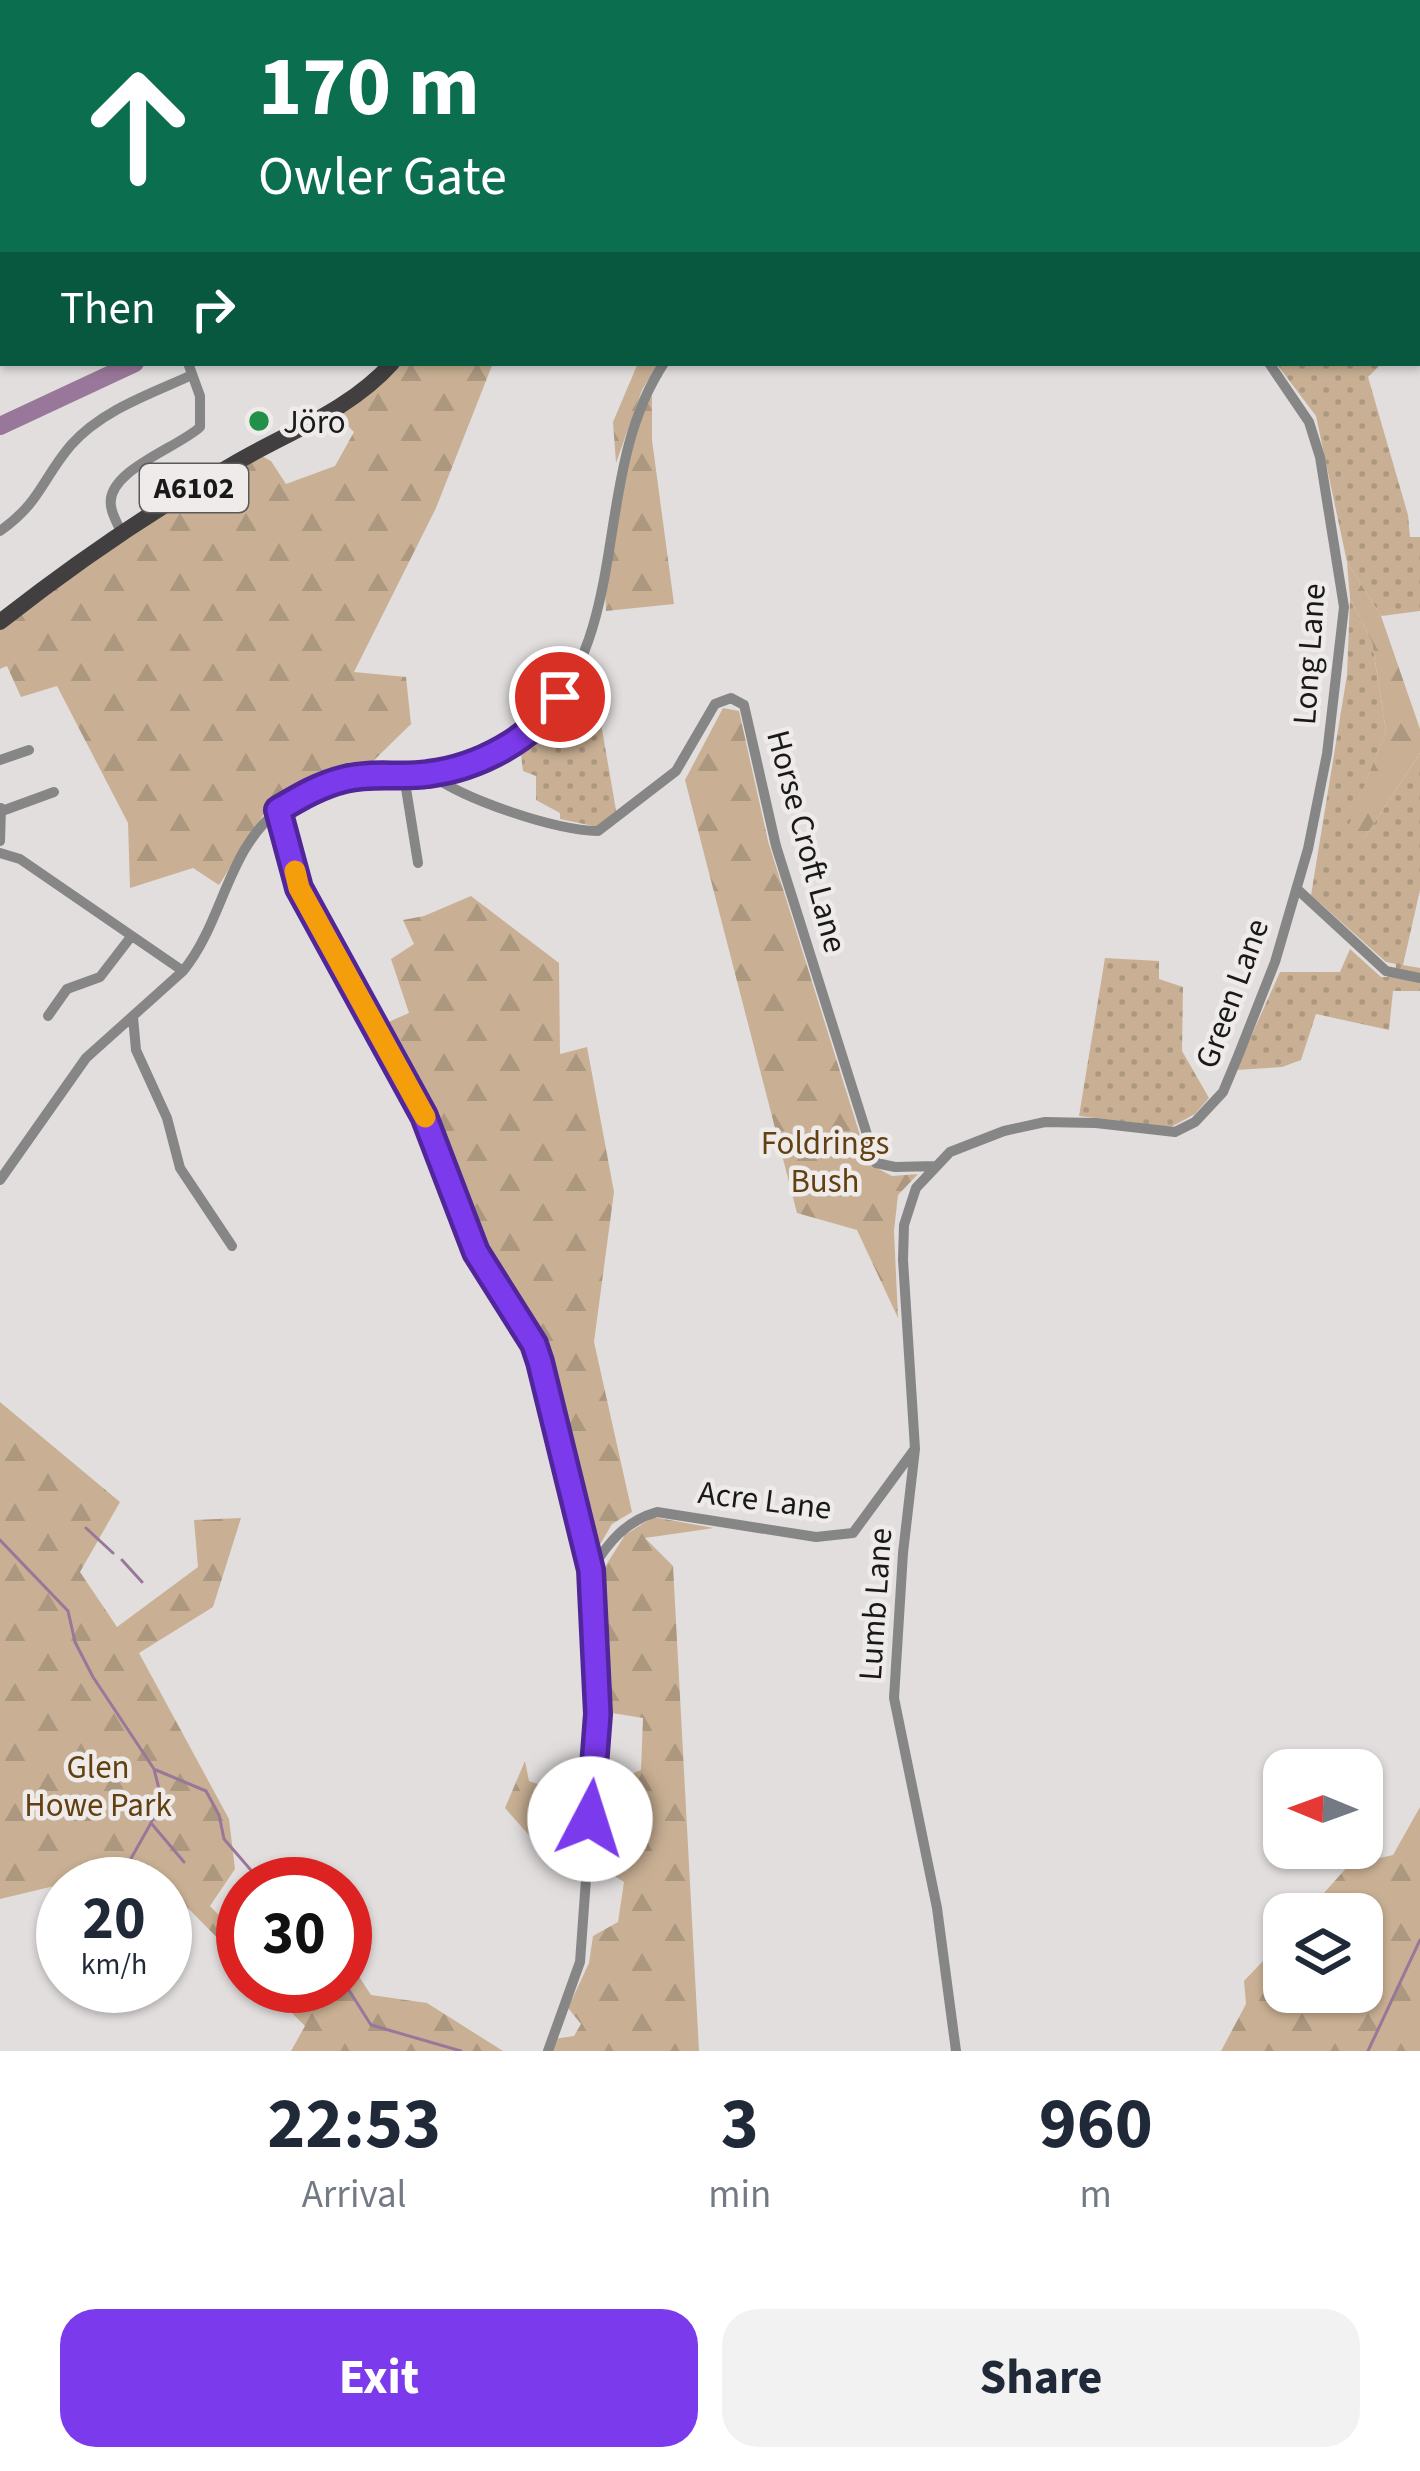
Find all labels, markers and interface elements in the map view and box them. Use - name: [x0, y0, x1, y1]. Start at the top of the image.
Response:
- text: 170 m: [258, 28, 480, 148]
- icon: ahead: [60, 48, 216, 204]
- text: Owler Gate: [258, 139, 507, 216]
- icon: right: [180, 276, 246, 342]
- text: Then: [60, 277, 156, 341]
- place label: Jöro: [283, 399, 346, 446]
- marker: Jöro: [246, 408, 272, 434]
- road number: A6102: [140, 464, 248, 512]
- street label: Long Lane: [1281, 582, 1338, 727]
- pin: [509, 646, 611, 748]
- icon: arrive: [527, 664, 593, 730]
- street label: Horse Croft Lane: [754, 725, 859, 958]
- street label: Green Lane: [1184, 912, 1281, 1075]
- park label: Foldrings Bush: [761, 1120, 889, 1205]
- street label: Acre Lane: [695, 1469, 834, 1532]
- street label: Lumb Lane: [847, 1526, 904, 1682]
- park label: Glen Howe Park: [24, 1744, 172, 1829]
- north arrow: [1263, 1749, 1383, 1869]
- map controls: [1263, 1749, 1383, 2013]
- position arrow: [527, 1756, 653, 1882]
- speed limit sign: 30: [216, 1857, 372, 2013]
- text: 20: [82, 1877, 146, 1962]
- button: layers: [1263, 1893, 1383, 2013]
- text: km/h: [81, 1943, 147, 1986]
- text: 22:53: [267, 2073, 441, 2176]
- text: 3: [721, 2073, 759, 2176]
- text: 960: [1039, 2073, 1153, 2176]
- text: Arrival: [302, 2167, 407, 2223]
- text: min: [708, 2167, 771, 2223]
- text: m: [1080, 2167, 1112, 2223]
- button: Exit: [60, 2309, 698, 2447]
- button: Share: [722, 2309, 1360, 2447]

